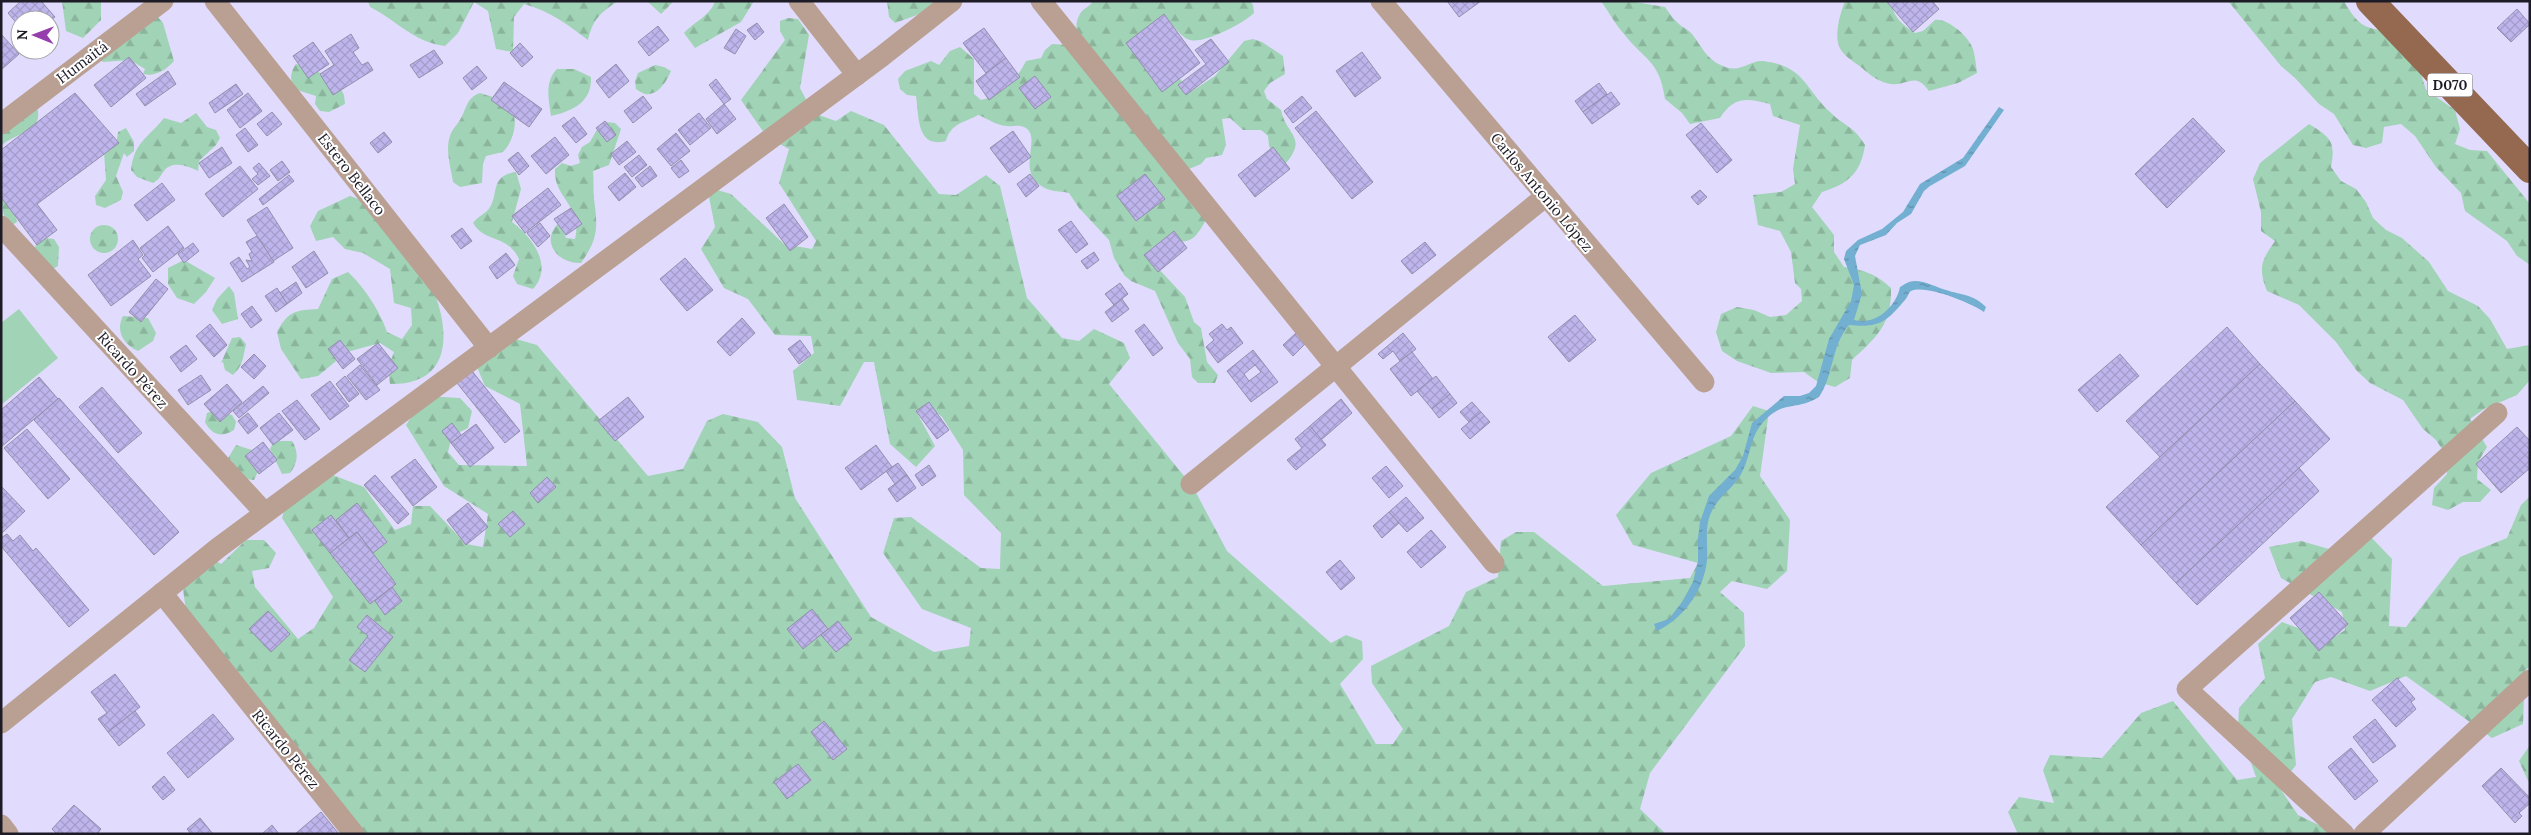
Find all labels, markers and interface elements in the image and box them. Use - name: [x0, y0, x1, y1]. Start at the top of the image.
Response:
- north arrow: [10, 10, 60, 60]
- text: N: [13, 29, 31, 40]
- street label: Humaitá: [53, 36, 112, 88]
- road number: D070: [2428, 74, 2472, 96]
- street label: Estero Bellaco: [314, 129, 390, 219]
- street label: Carlos Antonio López: [1487, 129, 1597, 255]
- street label: Ricardo Pérez: [94, 328, 172, 412]
- street label: Ricardo Pérez: [248, 705, 324, 793]

